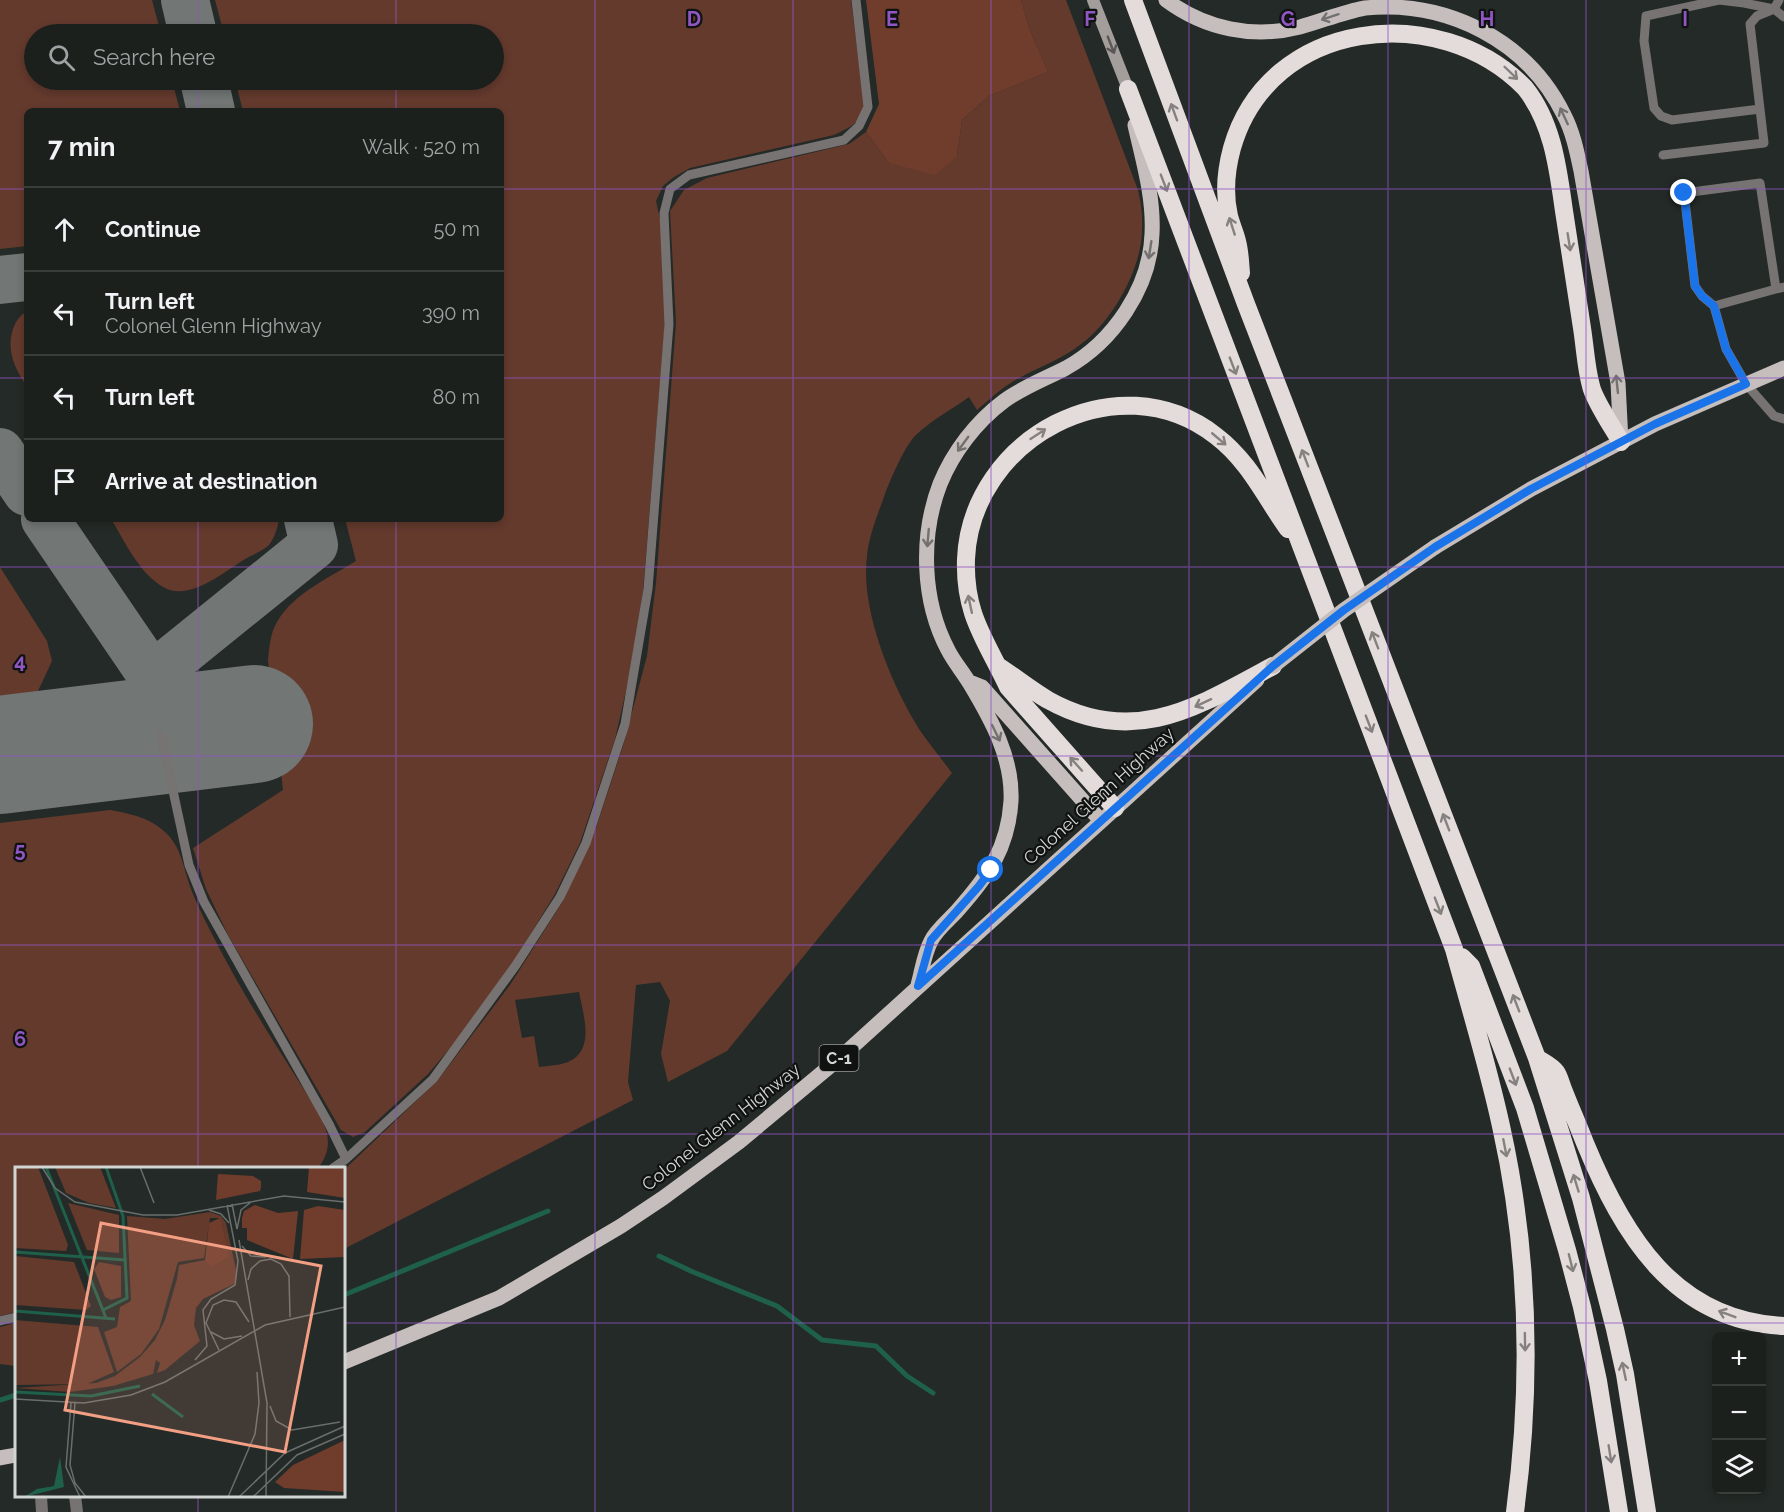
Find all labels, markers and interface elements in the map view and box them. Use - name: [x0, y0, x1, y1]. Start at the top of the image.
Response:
- text: D: [687, 7, 701, 31]
- text: E: [886, 7, 898, 31]
- text: F: [1084, 7, 1096, 31]
- text: G: [1281, 7, 1295, 31]
- text: H: [1480, 7, 1494, 31]
- text: I: [1682, 7, 1688, 31]
- one-way arrow: [1321, 13, 1340, 24]
- search box: [24, 24, 504, 90]
- one-way arrow: [1106, 35, 1117, 53]
- icon: search: [45, 41, 78, 74]
- text: Search here: [93, 44, 215, 70]
- one-way arrow: [1503, 66, 1518, 80]
- one-way arrow: [1168, 103, 1179, 122]
- one-way arrow: [1558, 107, 1570, 125]
- text: 7 min: [48, 132, 115, 162]
- text: Walk · 520 m: [362, 135, 480, 159]
- one-way arrow: [1159, 173, 1170, 192]
- route end: [1670, 179, 1696, 205]
- icon: ahead: [48, 213, 81, 246]
- text: Continue: [105, 216, 201, 242]
- text: 50 m: [433, 217, 480, 241]
- one-way arrow: [1226, 217, 1237, 236]
- one-way arrow: [1563, 231, 1574, 251]
- one-way arrow: [1144, 240, 1155, 260]
- text: Turn left: [105, 288, 195, 314]
- icon: left: [48, 297, 81, 330]
- text: 390 m: [422, 301, 480, 325]
- text: Colonel Glenn Highway: [105, 314, 322, 338]
- one-way arrow: [1228, 356, 1239, 374]
- one-way arrow: [1611, 374, 1622, 394]
- icon: left: [48, 381, 81, 414]
- text: Turn left: [105, 384, 195, 410]
- text: 80 m: [432, 385, 480, 409]
- one-way arrow: [1029, 427, 1046, 439]
- one-way arrow: [1211, 432, 1227, 445]
- one-way arrow: [957, 435, 969, 451]
- one-way arrow: [1299, 449, 1310, 468]
- icon: arrive: [48, 465, 81, 498]
- text: Arrive at destination: [105, 468, 318, 494]
- one-way arrow: [922, 528, 933, 547]
- one-way arrow: [964, 594, 976, 613]
- one-way arrow: [1369, 631, 1380, 650]
- text: 4: [14, 649, 26, 673]
- one-way arrow: [1194, 698, 1212, 710]
- one-way arrow: [1364, 714, 1375, 733]
- street label: Colonel Glenn Highway: [1019, 722, 1178, 869]
- one-way arrow: [991, 724, 1003, 742]
- one-way arrow: [1069, 757, 1083, 772]
- one-way arrow: [1440, 813, 1451, 831]
- text: 5: [14, 838, 26, 862]
- route start: [977, 856, 1003, 882]
- one-way arrow: [1433, 896, 1444, 915]
- one-way arrow: [1510, 995, 1521, 1013]
- text: 6: [14, 1027, 26, 1051]
- road number: C-1: [820, 1045, 858, 1071]
- street label: Colonel Glenn Highway: [637, 1058, 804, 1195]
- one-way arrow: [1508, 1067, 1519, 1086]
- one-way arrow: [1500, 1138, 1511, 1157]
- inset map: [15, 1167, 345, 1497]
- one-way arrow: [1570, 1173, 1581, 1192]
- one-way arrow: [1565, 1253, 1577, 1272]
- one-way arrow: [1718, 1307, 1737, 1318]
- one-way arrow: [1519, 1331, 1531, 1351]
- map controls: [1712, 1332, 1766, 1494]
- button: +: [1712, 1332, 1766, 1386]
- one-way arrow: [1618, 1362, 1629, 1382]
- button: −: [1712, 1386, 1766, 1440]
- button: layers: [1712, 1440, 1766, 1494]
- one-way arrow: [1605, 1444, 1616, 1464]

